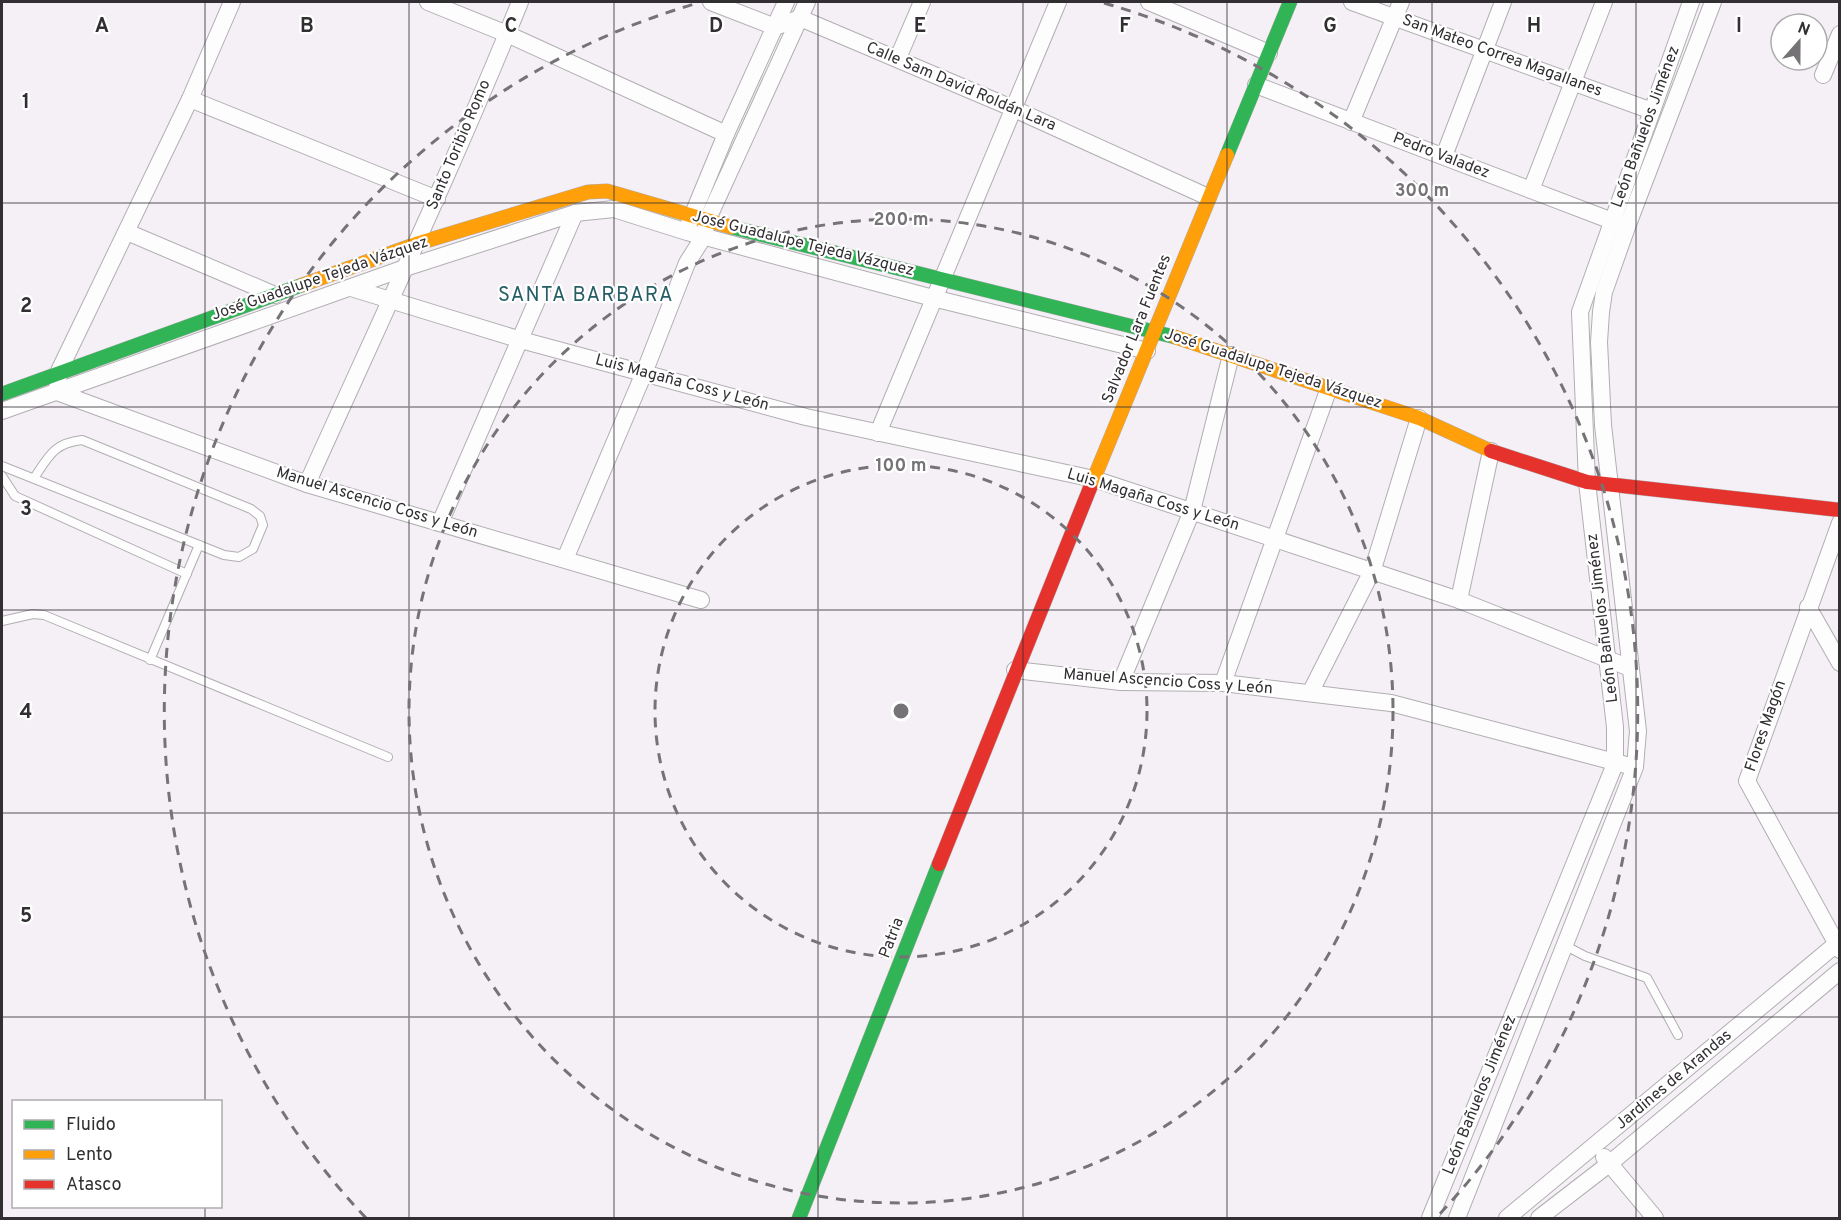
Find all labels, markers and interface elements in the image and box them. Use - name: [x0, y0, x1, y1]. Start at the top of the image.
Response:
- street label: San Mateo Correa Magallanes: [1399, 10, 1605, 102]
- north arrow: [1769, 12, 1829, 72]
- text: A: [95, 14, 109, 40]
- text: B: [300, 14, 314, 40]
- text: C: [505, 14, 517, 40]
- text: D: [709, 14, 723, 40]
- text: E: [914, 14, 926, 40]
- text: F: [1119, 14, 1131, 40]
- text: G: [1323, 14, 1337, 40]
- text: H: [1527, 14, 1541, 40]
- text: I: [1736, 14, 1742, 40]
- text: N: [1795, 18, 1813, 41]
- street label: Calle Sam David Roldán Lara: [863, 38, 1059, 136]
- street label: León Bañuelos Jiménez: [1607, 43, 1685, 211]
- street label: Santo Toribio Romo: [423, 77, 495, 213]
- text: 1: [22, 90, 30, 116]
- street label: Pedro Valadez: [1390, 128, 1492, 184]
- text: 300 m: [1395, 180, 1449, 203]
- street label: José Guadalupe Tejeda Vázquez: [690, 207, 916, 281]
- text: 200 m: [873, 209, 929, 232]
- street label: José Guadalupe Tejeda Vázquez: [209, 232, 431, 326]
- street label: Salvador Lara Fuentes: [1098, 252, 1176, 406]
- district label: SANTA BARBARA: [498, 283, 674, 309]
- text: 2: [20, 294, 32, 320]
- street label: José Guadalupe Tejeda Vázquez: [1162, 324, 1384, 414]
- street label: Luis Magaña Coss y León: [593, 350, 771, 416]
- text: 100 m: [875, 455, 927, 478]
- street label: Manuel Ascencio Coss y León: [274, 463, 480, 543]
- street label: Luis Magaña Coss y León: [1064, 464, 1242, 536]
- text: 3: [20, 497, 32, 523]
- street label: León Bañuelos Jiménez: [1583, 532, 1623, 704]
- street label: Manuel Ascencio Coss y León: [1063, 665, 1273, 699]
- street label: Flores Magón: [1741, 678, 1791, 774]
- text: 4: [20, 700, 32, 726]
- centre of rings: [891, 701, 911, 721]
- text: 5: [20, 904, 32, 930]
- street label: Patria: [875, 915, 909, 961]
- street label: León Bañuelos Jiménez: [1439, 1012, 1521, 1178]
- street label: Jardines de Arandas: [1612, 1026, 1736, 1134]
- legend: [12, 1100, 222, 1208]
- text: Fluido: [66, 1114, 116, 1137]
- text: Lento: [66, 1144, 112, 1167]
- text: Atasco: [66, 1174, 122, 1197]

